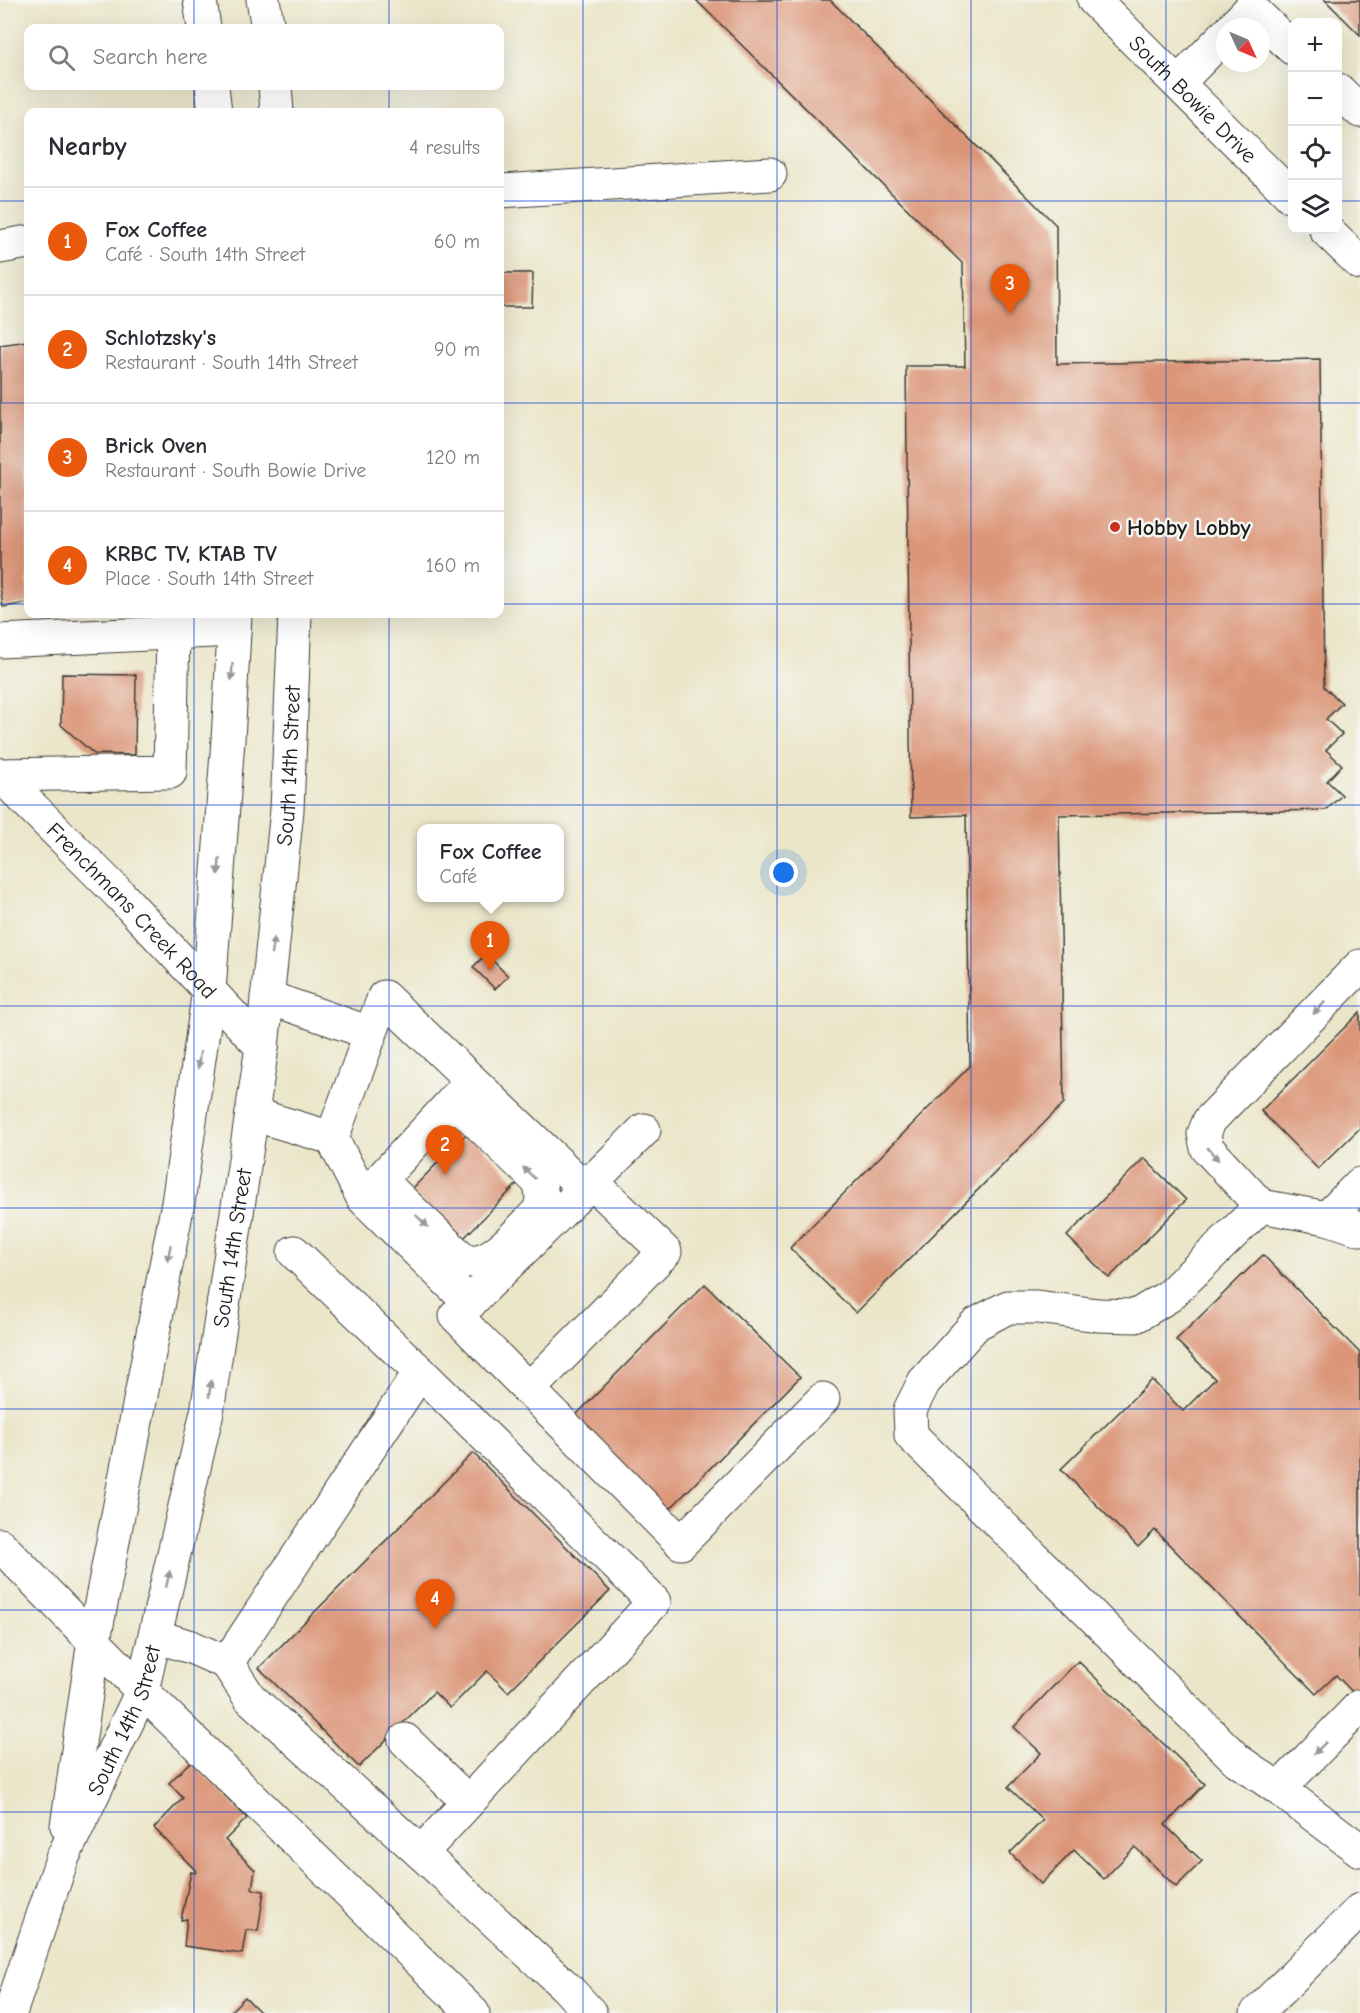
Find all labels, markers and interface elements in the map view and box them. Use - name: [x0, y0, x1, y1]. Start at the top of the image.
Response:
- north arrow: [1216, 18, 1270, 72]
- map controls: [1288, 18, 1342, 234]
- button: +: [1288, 18, 1342, 72]
- search box: [24, 24, 504, 90]
- street label: South Bowie Drive: [1123, 30, 1262, 168]
- icon: search: [45, 41, 78, 74]
- text: Search here: [93, 44, 208, 70]
- button: −: [1288, 72, 1342, 126]
- button: locate: [1288, 126, 1342, 180]
- text: Nearby: [48, 132, 127, 162]
- text: 4 results: [409, 136, 480, 159]
- button: layers: [1288, 180, 1342, 234]
- text: Fox Coffee: [105, 217, 207, 243]
- text: 1: [64, 230, 71, 253]
- text: 60 m: [434, 230, 480, 253]
- text: Café · South 14th Street: [105, 243, 305, 266]
- pin: 3: [990, 264, 1030, 314]
- text: Schlotzsky's: [105, 325, 216, 351]
- text: 2: [63, 338, 72, 361]
- text: 90 m: [434, 338, 480, 361]
- text: Restaurant · South 14th Street: [105, 351, 358, 374]
- text: Brick Oven: [105, 433, 207, 459]
- text: 3: [63, 446, 72, 469]
- text: 120 m: [426, 446, 480, 469]
- text: Restaurant · South Bowie Drive: [105, 459, 366, 482]
- place label: Hobby Lobby: [1127, 515, 1251, 541]
- marker: Hobby Lobby: [1108, 520, 1122, 534]
- text: KRBC TV, KTAB TV: [105, 541, 277, 567]
- text: 4: [63, 554, 72, 577]
- text: 160 m: [426, 554, 480, 577]
- text: Place · South 14th Street: [105, 567, 313, 590]
- one-way arrow: [227, 662, 236, 681]
- street label: South 14th Street: [271, 684, 306, 847]
- street label: Frenchmans Creek Road: [41, 817, 222, 1004]
- popup: [417, 824, 564, 902]
- text: Fox Coffee: [440, 839, 542, 865]
- one-way arrow: [214, 857, 223, 876]
- your location: [769, 858, 798, 887]
- text: Café: [440, 865, 477, 888]
- pin: 1: [470, 922, 510, 971]
- one-way arrow: [268, 937, 278, 956]
- one-way arrow: [1312, 1001, 1326, 1016]
- one-way arrow: [194, 1051, 203, 1070]
- pin: 2: [426, 1126, 464, 1175]
- one-way arrow: [1206, 1147, 1220, 1162]
- street label: South 14th Street: [208, 1166, 258, 1329]
- one-way arrow: [522, 1166, 536, 1180]
- one-way arrow: [415, 1213, 429, 1227]
- one-way arrow: [164, 1244, 173, 1263]
- one-way arrow: [206, 1379, 215, 1398]
- one-way arrow: [164, 1570, 174, 1588]
- pin: 4: [416, 1580, 454, 1629]
- street label: South 14th Street: [82, 1642, 166, 1800]
- one-way arrow: [1313, 1740, 1327, 1754]

